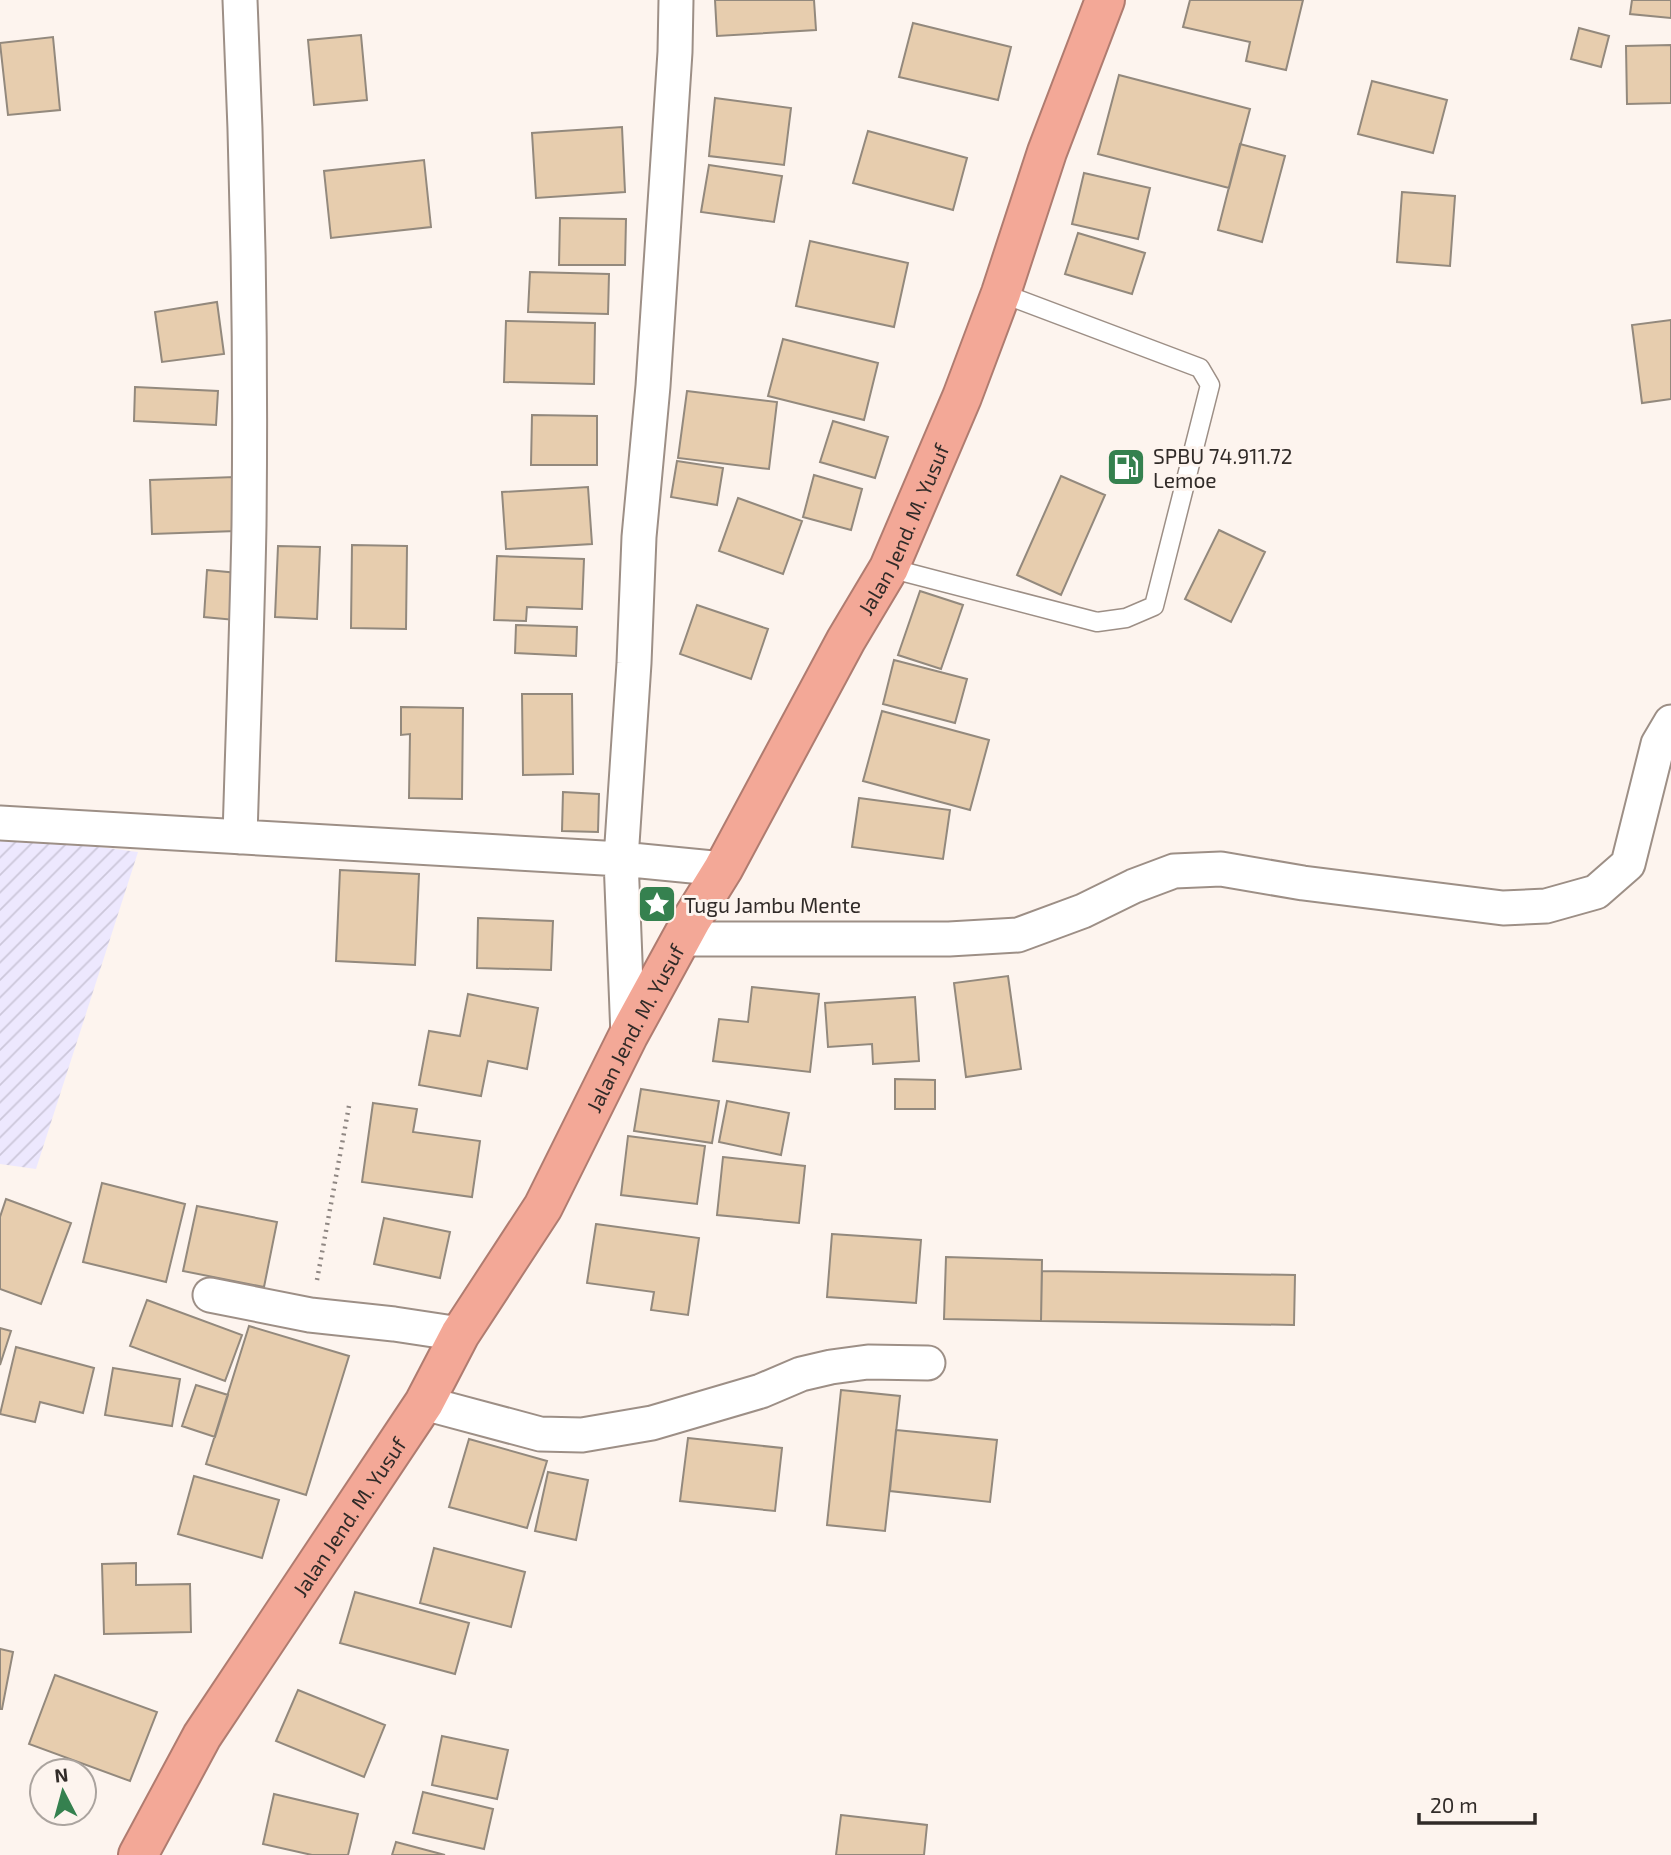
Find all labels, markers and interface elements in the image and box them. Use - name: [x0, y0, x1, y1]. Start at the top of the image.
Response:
- street label: Jalan Jend. M. Yusuf: [852, 439, 954, 619]
- place label: SPBU 74.911.72 Lemoe: [1153, 443, 1293, 492]
- fuel station icon: SPBU 74.911.72 Lemoe: [1105, 446, 1147, 488]
- place icon: Tugu Jambu Mente: [636, 883, 678, 925]
- place label: Tugu Jambu Mente: [684, 892, 861, 917]
- street label: Jalan Jend. M. Yusuf: [580, 939, 689, 1116]
- street label: Jalan Jend. M. Yusuf: [286, 1431, 411, 1601]
- north arrow: [28, 1757, 98, 1827]
- text: N: [53, 1762, 69, 1787]
- scale bar: [1419, 1782, 1534, 1826]
- text: 20 m: [1430, 1792, 1478, 1817]

